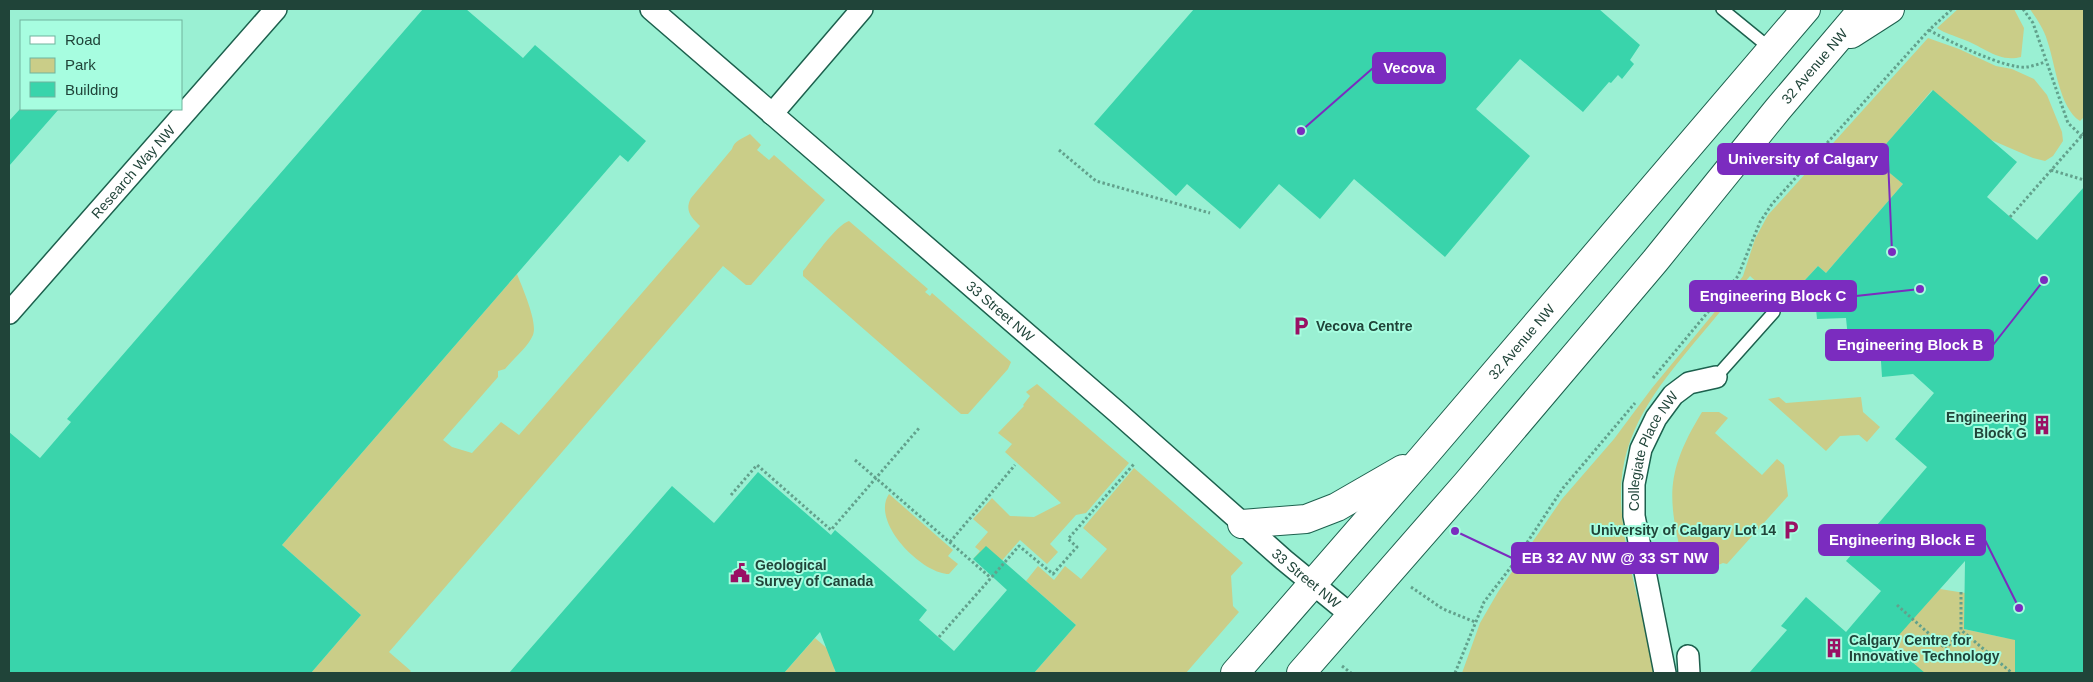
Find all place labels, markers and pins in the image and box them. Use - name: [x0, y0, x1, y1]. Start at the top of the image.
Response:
- callout: Vecova: [1373, 53, 1445, 83]
- callout: University of Calgary: [1718, 144, 1888, 174]
- callout: Engineering Block C: [1690, 281, 1856, 311]
- parking icon: Vecova Centre: [1290, 315, 1312, 337]
- place label: Vecova Centre: [1316, 318, 1413, 334]
- callout: Engineering Block B: [1826, 330, 1993, 360]
- place label: Engineering Block G: [1946, 409, 2027, 441]
- building icon: Engineering Block G: [2031, 414, 2053, 436]
- parking icon: University of Calgary Lot 14: [1780, 519, 1802, 541]
- place label: University of Calgary Lot 14: [1591, 522, 1776, 538]
- callout: Engineering Block E: [1819, 525, 1985, 555]
- callout: EB 32 AV NW @ 33 ST NW: [1512, 543, 1718, 573]
- place label: Geological Survey of Canada: [755, 557, 873, 589]
- public building icon: Geological Survey of Canada: [729, 562, 751, 584]
- place label: Calgary Centre for Innovative Technology: [1849, 632, 2000, 664]
- building icon: Calgary Centre for Innovative Technology: [1823, 637, 1845, 659]

